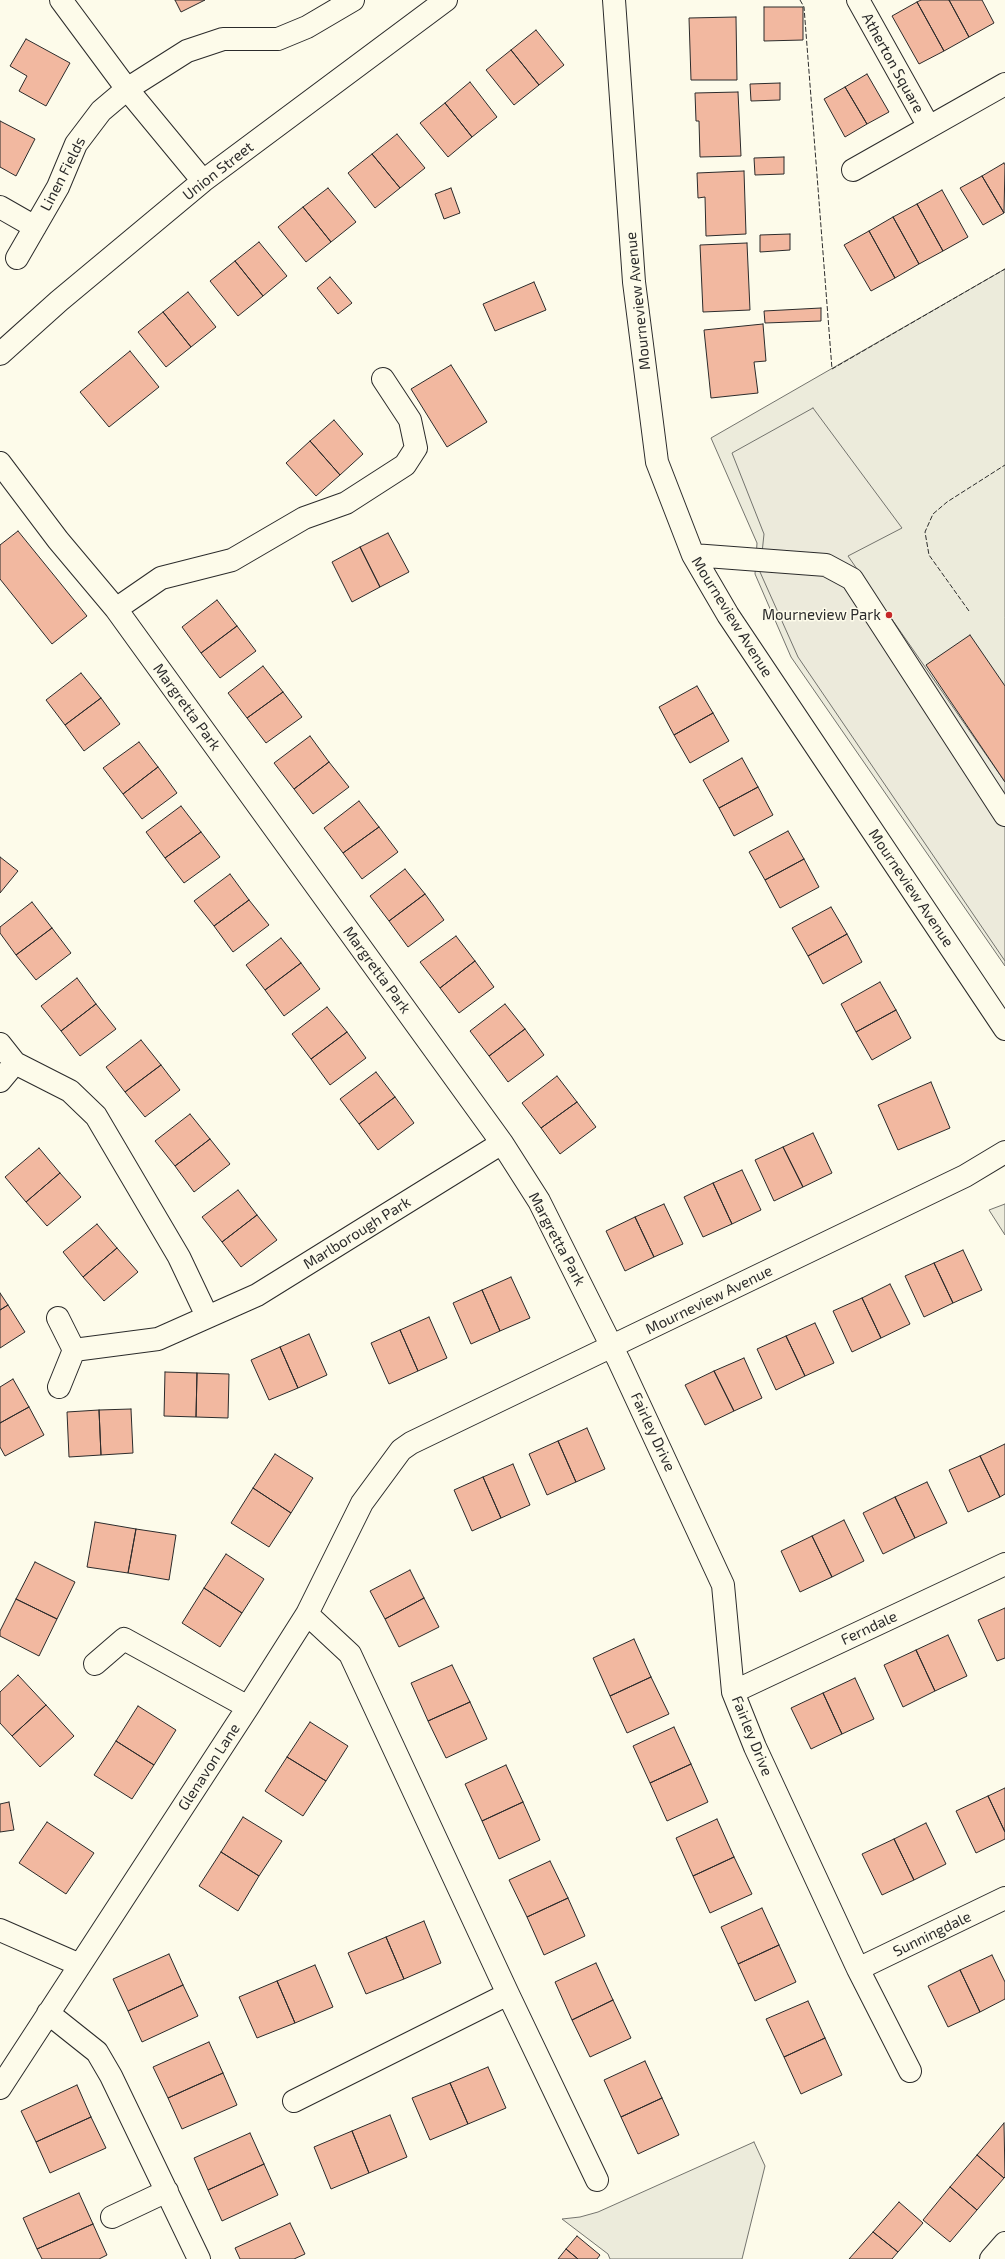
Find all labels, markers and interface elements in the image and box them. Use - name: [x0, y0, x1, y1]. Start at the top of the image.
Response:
- street label: Atherton Square: [858, 10, 928, 116]
- street label: Linen Fields: [37, 134, 89, 214]
- street label: Union Street: [179, 138, 257, 204]
- street label: Mourneview Avenue: [622, 231, 654, 371]
- street label: Mourneview Avenue: [688, 553, 776, 681]
- place label: Mourneview Park: [762, 606, 881, 624]
- marker: Mourneview Park: [884, 610, 894, 620]
- street label: Margretta Park: [149, 660, 225, 754]
- street label: Mourneview Avenue: [865, 825, 957, 951]
- street label: Margretta Park: [339, 923, 415, 1017]
- street label: Margretta Park: [525, 1189, 589, 1289]
- street label: Marlborough Park: [300, 1193, 414, 1273]
- street label: Mourneview Avenue: [643, 1262, 775, 1338]
- street label: Fairley Drive: [627, 1390, 679, 1474]
- street label: Ferndale: [838, 1607, 900, 1649]
- street label: Fairley Drive: [728, 1693, 776, 1779]
- street label: Glenavon Lane: [174, 1720, 244, 1814]
- street label: Sunningdale: [890, 1907, 974, 1961]

